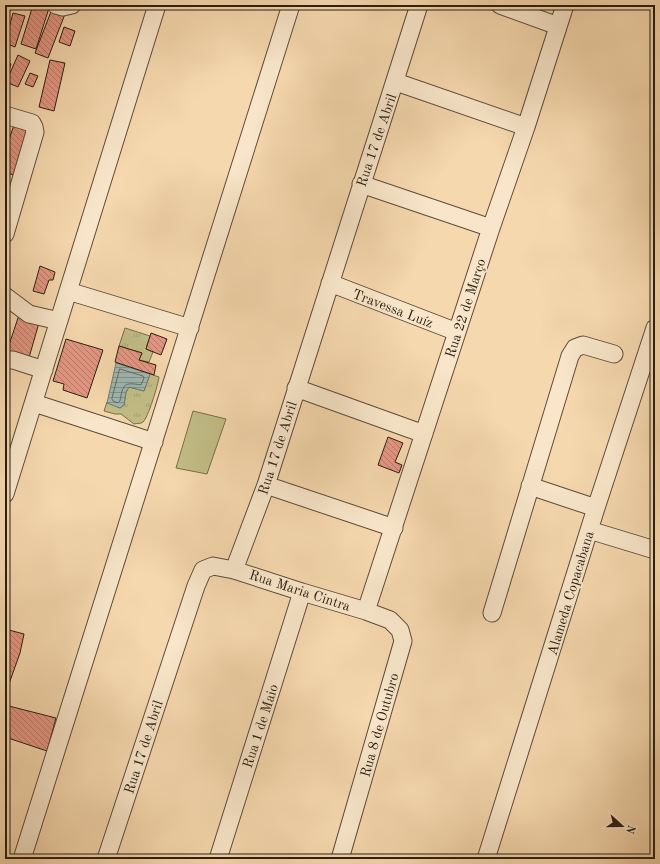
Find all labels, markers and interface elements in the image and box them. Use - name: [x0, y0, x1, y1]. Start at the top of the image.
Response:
- street label: Rua 17 de Abril: [354, 92, 399, 189]
- street label: Rua 22 de Março: [443, 257, 489, 360]
- street label: Travessa Luíz: [350, 287, 435, 331]
- street label: Rua 17 de Abril: [256, 400, 300, 497]
- street label: Alameda Copacabana: [545, 529, 597, 657]
- street label: Rua Maria Cintra: [247, 568, 352, 614]
- street label: Rua 8 de Outubro: [358, 672, 402, 779]
- street label: Rua 1 de Maio: [241, 683, 281, 770]
- street label: Rua 17 de Abril: [122, 699, 166, 796]
- north arrow: [602, 806, 642, 846]
- text: N: [623, 823, 637, 835]

